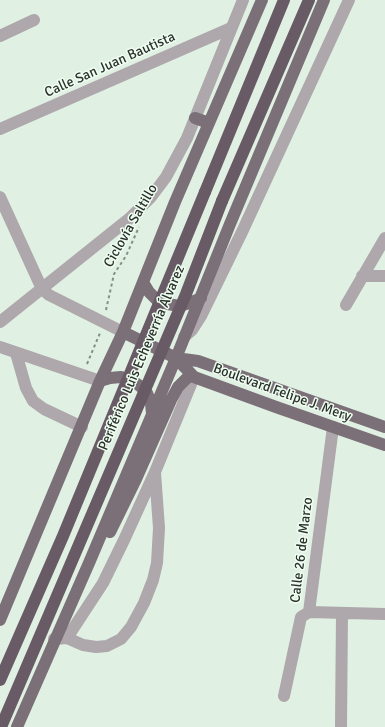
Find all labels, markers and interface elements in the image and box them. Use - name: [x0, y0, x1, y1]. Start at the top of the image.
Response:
- street label: Calle San Juan Bautista: [42, 29, 178, 101]
- street label: Ciclovía Saltillo: [100, 181, 162, 271]
- street label: Periférico Luis Echeverría Álvarez: [95, 263, 189, 453]
- street label: Boulevard Felipe J. Mery: [211, 360, 353, 426]
- street label: Calle 26 de Marzo: [287, 496, 317, 604]

